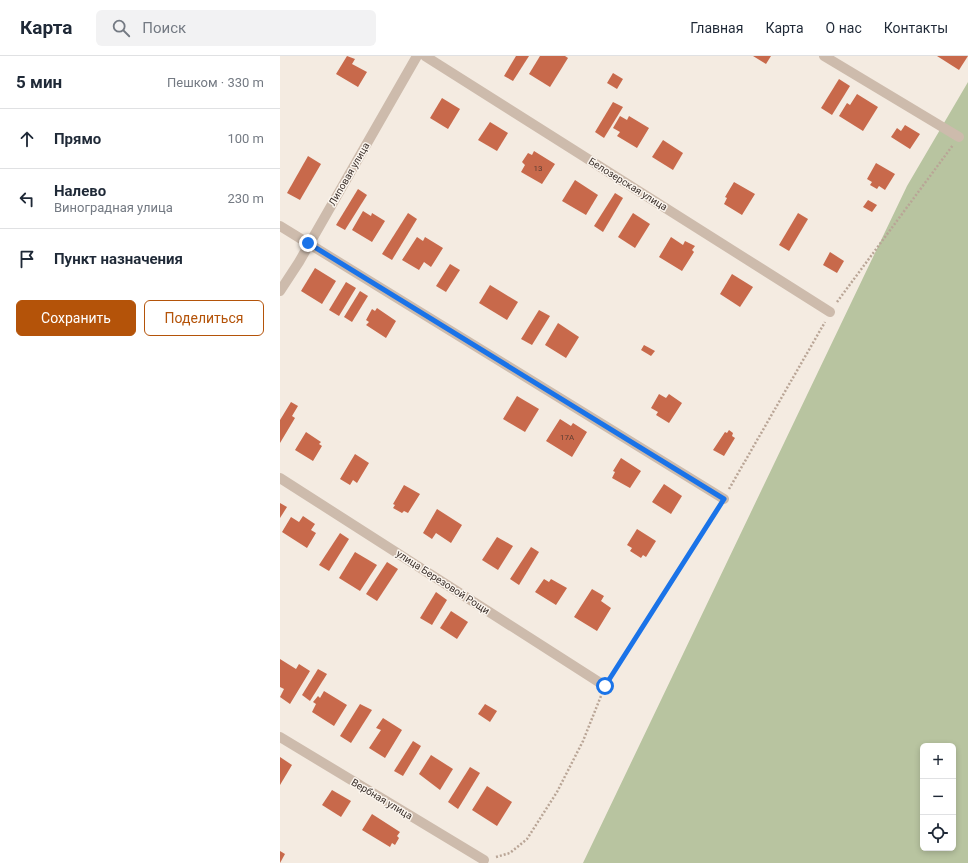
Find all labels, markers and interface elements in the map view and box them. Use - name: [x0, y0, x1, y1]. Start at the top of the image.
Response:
- search box: [96, 10, 376, 46]
- text: Карта: [20, 16, 72, 39]
- icon: search: [110, 17, 132, 39]
- text: Поиск: [142, 19, 186, 37]
- text: Главная: [690, 20, 743, 36]
- text: Карта: [765, 20, 804, 36]
- text: О нас: [826, 20, 862, 36]
- text: Контакты: [884, 20, 948, 36]
- text: 5 мин: [16, 72, 62, 92]
- text: Пешком · 330 m: [167, 75, 264, 90]
- icon: ahead: [16, 128, 38, 150]
- text: Прямо: [54, 130, 101, 148]
- text: 100 m: [227, 131, 264, 146]
- street label: Липовая улица: [327, 141, 371, 207]
- street label: Белозерская улица: [587, 155, 669, 213]
- house number: 13: [534, 164, 543, 173]
- text: Налево: [54, 182, 106, 200]
- icon: left: [16, 188, 38, 210]
- text: 230 m: [227, 191, 264, 206]
- text: Виноградная улица: [54, 200, 173, 215]
- route end: [299, 234, 317, 252]
- icon: arrive: [16, 248, 38, 270]
- text: Пункт назначения: [54, 250, 183, 268]
- button: Сохранить: [16, 300, 136, 336]
- button: Поделиться: [144, 300, 264, 336]
- house number: 17А: [560, 433, 575, 442]
- street label: улица Березовой Рощи: [394, 548, 492, 616]
- route start: [596, 677, 614, 695]
- map controls: [920, 743, 956, 851]
- button: +: [920, 743, 956, 779]
- street label: Вербная улица: [349, 776, 415, 822]
- button: −: [920, 779, 956, 815]
- button: locate: [920, 815, 956, 851]

